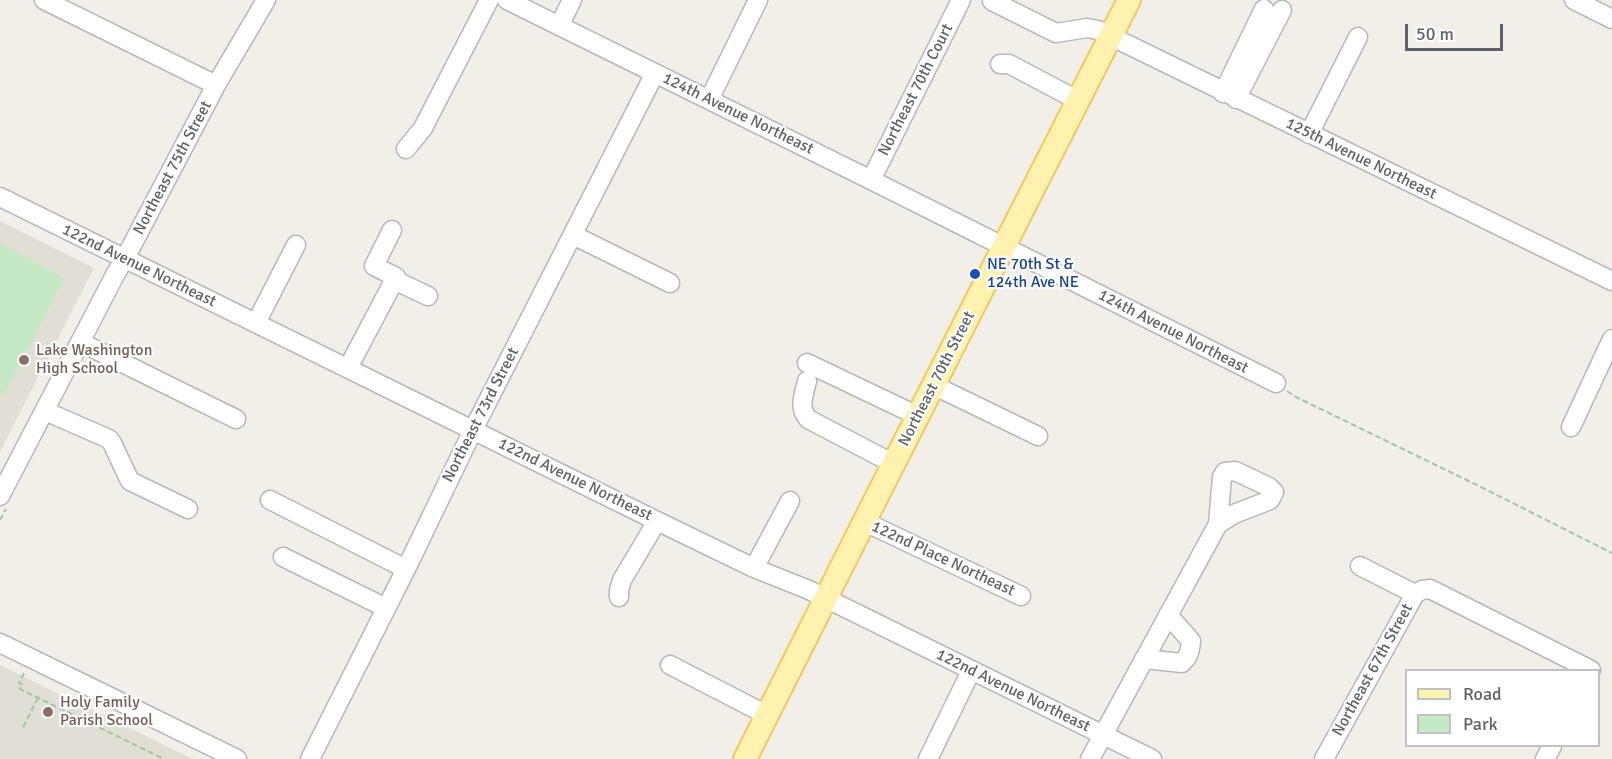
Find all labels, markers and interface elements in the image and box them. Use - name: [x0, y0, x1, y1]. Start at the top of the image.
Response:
- scale bar: [1408, 12, 1506, 50]
- street label: Northeast 70th Court: [874, 21, 958, 159]
- text: 50 m: [1416, 23, 1454, 45]
- street label: 124th Avenue Northeast: [659, 69, 817, 159]
- street label: Northeast 75th Street: [130, 98, 216, 238]
- street label: 125th Avenue Northeast: [1282, 114, 1440, 204]
- street label: 122nd Avenue Northeast: [59, 220, 219, 312]
- place label: NE 70th St & 124th Ave NE: [987, 255, 1079, 293]
- marker: NE 70th St & 124th Ave NE: [968, 267, 982, 281]
- street label: 124th Avenue Northeast: [1095, 286, 1251, 378]
- street label: Northeast 70th Street: [895, 308, 979, 450]
- place label: Lake Washington High School: [36, 341, 152, 379]
- street label: Northeast 73rd Street: [439, 344, 523, 486]
- marker: Lake Washington High School: [17, 353, 31, 367]
- street label: 122nd Avenue Northeast: [495, 434, 655, 526]
- street label: 122nd Place Northeast: [868, 517, 1018, 601]
- street label: Northeast 67th Street: [1329, 600, 1417, 740]
- street label: 122nd Avenue Northeast: [933, 645, 1093, 737]
- legend: [1405, 669, 1600, 747]
- text: Road: [1463, 683, 1502, 705]
- place label: Holy Family Parish School: [60, 693, 153, 731]
- marker: Holy Family Parish School: [41, 705, 55, 719]
- text: Park: [1463, 713, 1498, 735]

